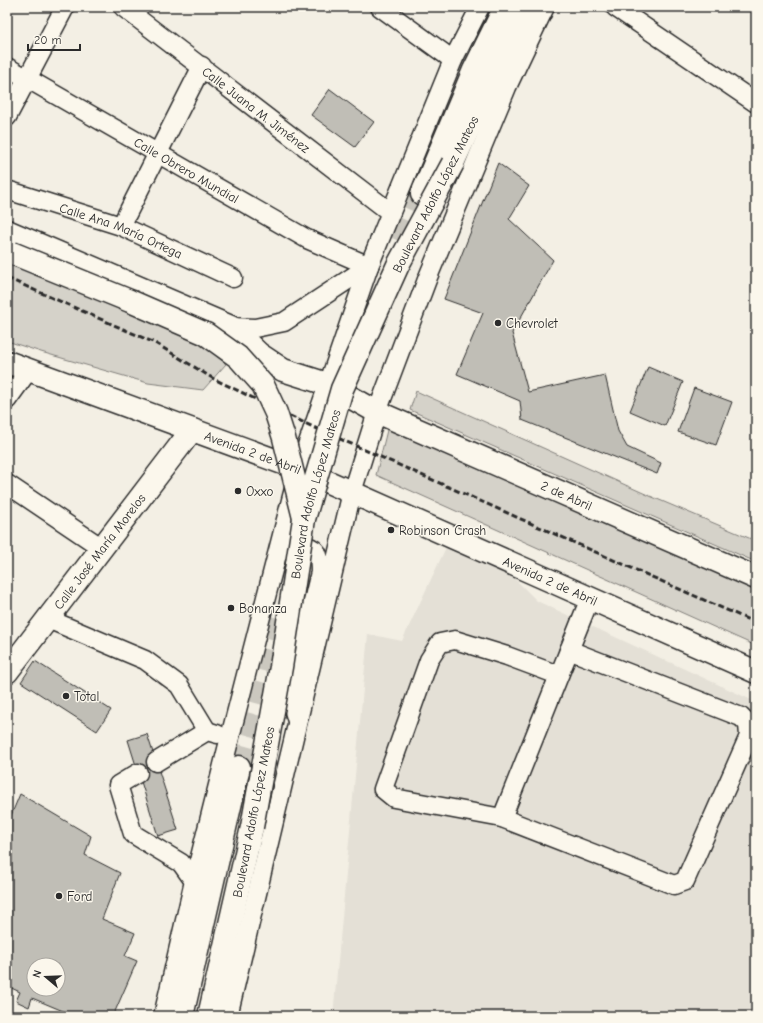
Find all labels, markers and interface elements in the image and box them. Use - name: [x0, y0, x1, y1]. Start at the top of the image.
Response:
- scale bar: [28, 26, 80, 52]
- text: 20 m: [34, 33, 62, 47]
- street label: Calle Juana M. Jiménez: [199, 64, 313, 156]
- street label: Boulevard Adolfo López Mateos: [389, 113, 482, 275]
- street label: Calle Obrero Mundial: [131, 134, 241, 206]
- street label: Calle Ana María Ortega: [58, 200, 185, 261]
- place label: Chevrolet: [506, 316, 559, 331]
- marker: Chevrolet: [493, 318, 503, 328]
- street label: Boulevard Adolfo López Mateos: [288, 408, 344, 580]
- street label: Avenida 2 de Abril: [202, 428, 304, 477]
- street label: 2 de Abril: [539, 478, 594, 513]
- place label: Oxxo: [246, 484, 273, 499]
- marker: Oxxo: [233, 486, 243, 496]
- street label: Calle José María Morelos: [51, 491, 149, 612]
- place label: Robinson Crash: [399, 523, 486, 538]
- marker: Robinson Crash: [386, 525, 396, 535]
- street label: Avenida 2 de Abril: [501, 554, 600, 609]
- place label: Bonanza: [239, 601, 287, 616]
- marker: Bonanza: [226, 603, 236, 613]
- place label: Total: [74, 689, 99, 704]
- marker: Total: [61, 691, 71, 701]
- street label: Boulevard Adolfo López Mateos: [230, 725, 277, 899]
- place label: Ford: [67, 889, 92, 904]
- marker: Ford: [54, 891, 64, 901]
- north arrow: [26, 957, 66, 997]
- text: N: [30, 968, 44, 979]

